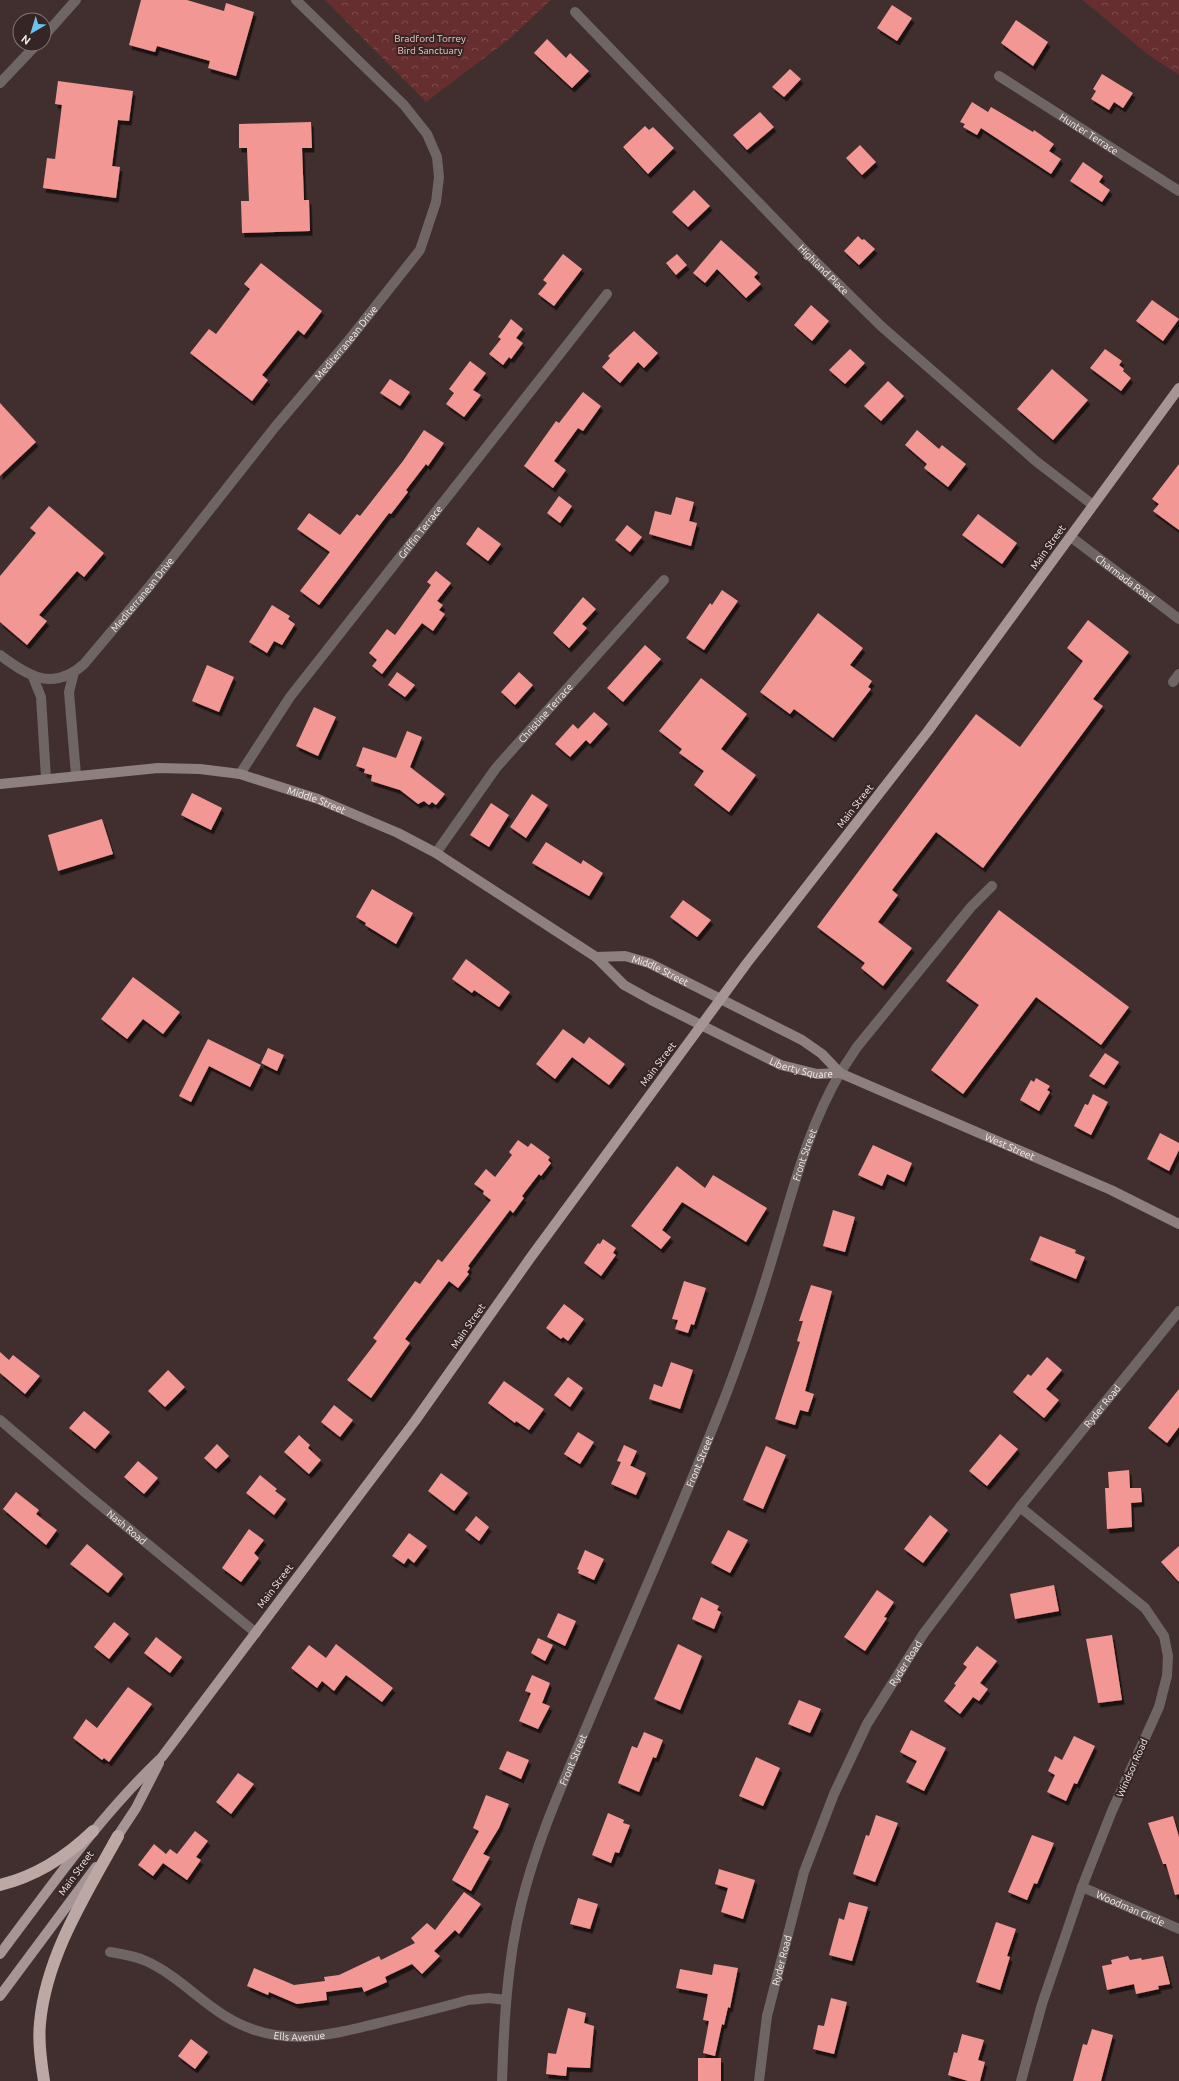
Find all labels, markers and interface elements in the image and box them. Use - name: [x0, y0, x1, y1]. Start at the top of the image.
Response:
- north arrow: [12, 12, 52, 52]
- text: N: [19, 33, 33, 47]
- park label: Bradford Torrey Bird Sanctuary: [394, 33, 466, 56]
- street label: Hunter Terrace: [1058, 111, 1121, 156]
- street label: Highland Place: [796, 242, 851, 297]
- street label: Mediterranean Drive: [312, 303, 379, 382]
- street label: Griffin Terrace: [396, 503, 444, 561]
- street label: Main Street: [1028, 523, 1068, 571]
- street label: Charmada Road: [1094, 552, 1157, 604]
- street label: Mediterranean Drive: [108, 555, 176, 634]
- street label: Christine Terrace: [516, 681, 575, 745]
- street label: Main Street: [835, 782, 875, 830]
- street label: Middle Street: [286, 784, 347, 816]
- street label: Middle Street: [631, 953, 690, 988]
- street label: Main Street: [638, 1040, 678, 1088]
- street label: Liberty Square: [768, 1055, 833, 1080]
- street label: Front Street: [790, 1127, 818, 1182]
- street label: West Street: [983, 1131, 1037, 1162]
- street label: Main Street: [449, 1301, 488, 1351]
- street label: Ryder Road: [1081, 1382, 1123, 1429]
- street label: Front Street: [684, 1434, 715, 1489]
- street label: Nash Road: [105, 1508, 149, 1546]
- street label: Main Street: [255, 1562, 295, 1610]
- street label: Ryder Road: [887, 1638, 924, 1688]
- street label: Front Street: [557, 1732, 589, 1787]
- street label: Windsor Road: [1114, 1737, 1150, 1799]
- street label: Main Street: [56, 1849, 96, 1897]
- street label: Woodman Circle: [1095, 1888, 1167, 1928]
- street label: Ryder Road: [770, 1934, 793, 1987]
- street label: Ells Avenue: [273, 2029, 326, 2042]

